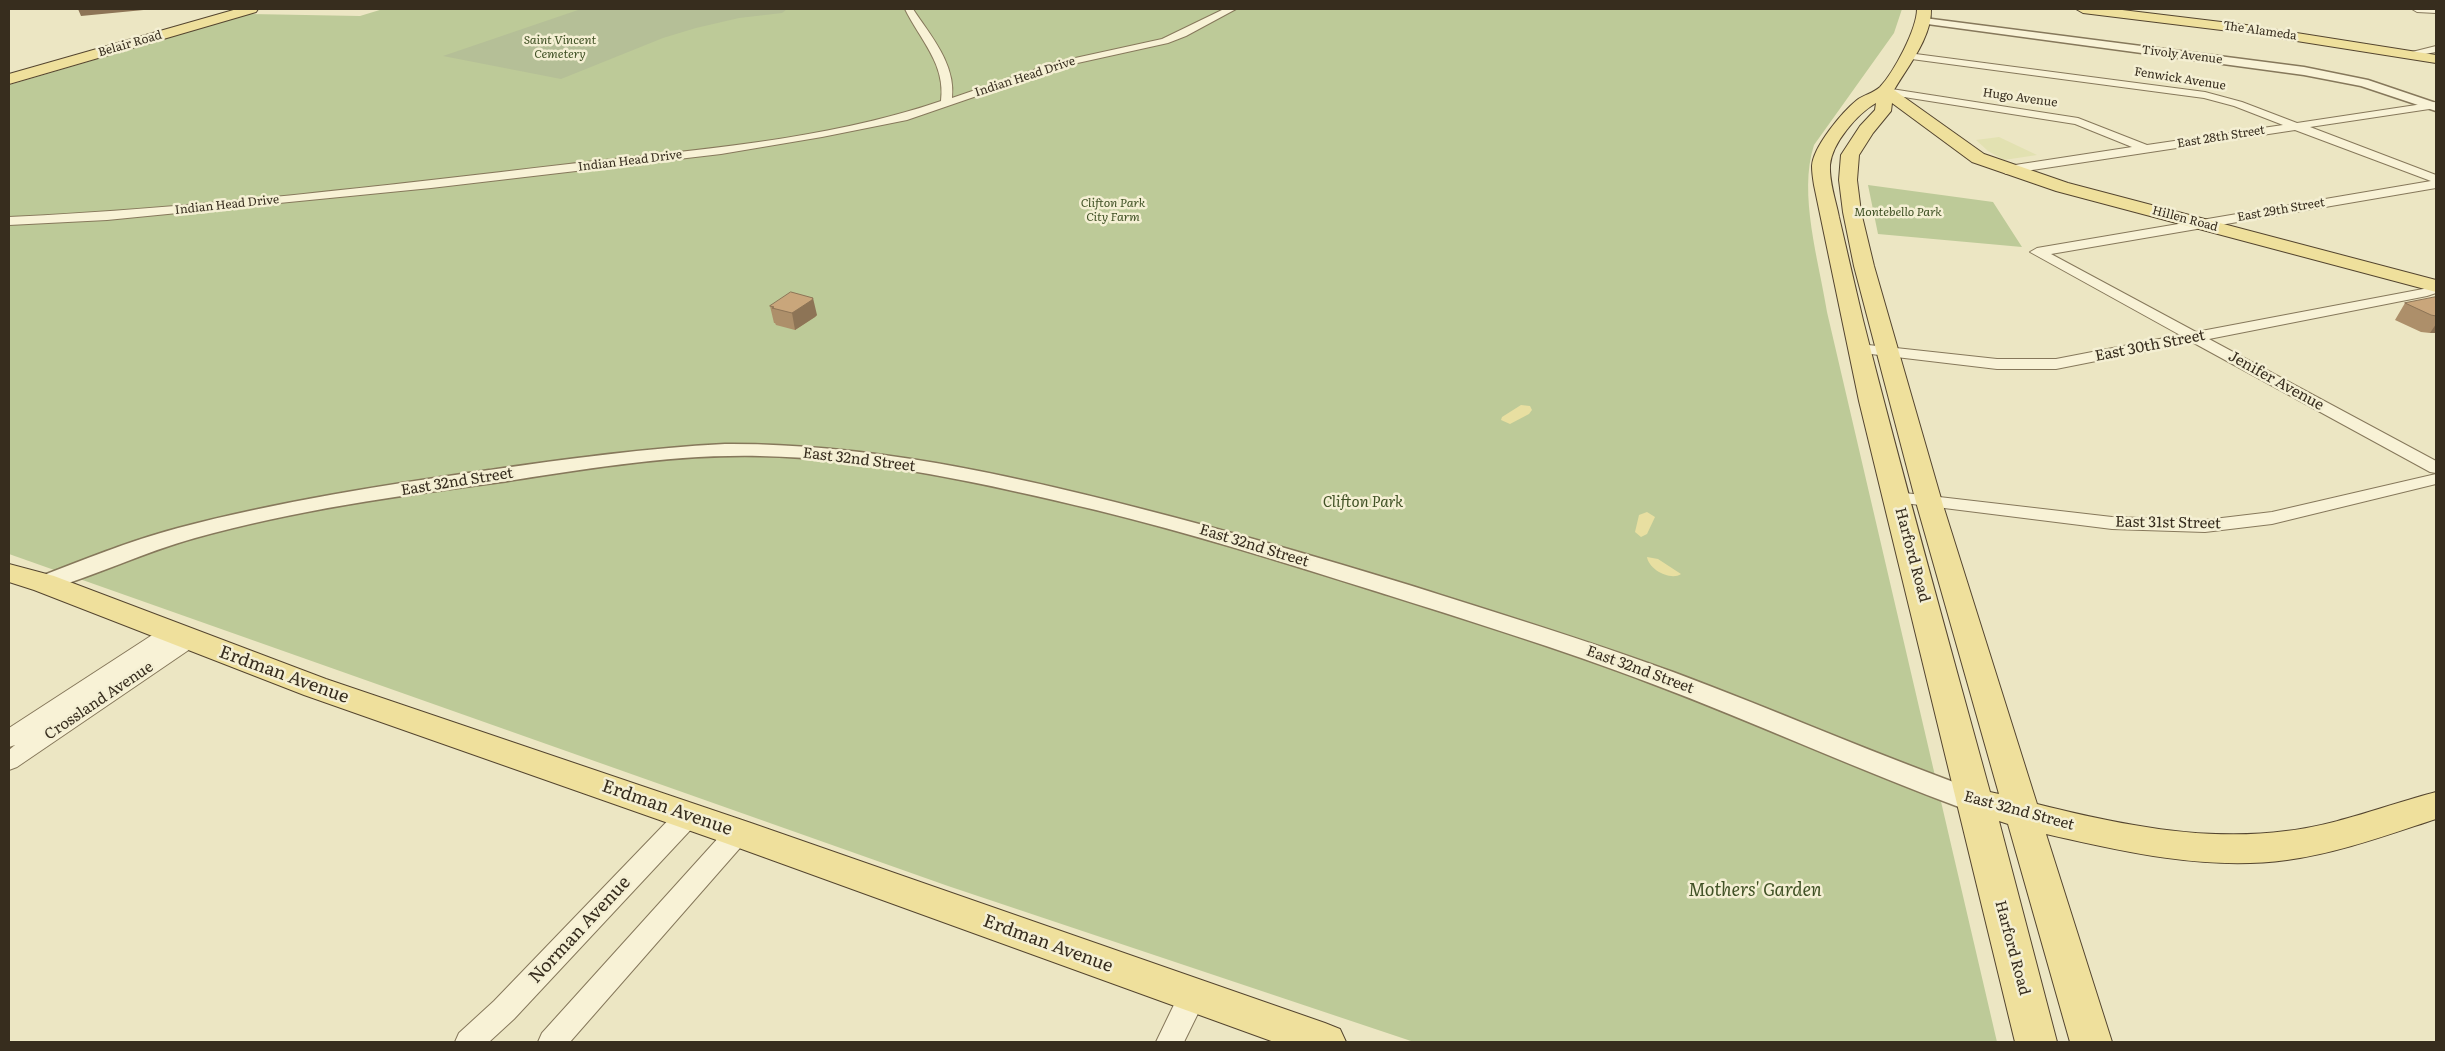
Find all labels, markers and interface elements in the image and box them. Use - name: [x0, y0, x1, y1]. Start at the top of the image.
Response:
- street label: The Alameda: [2222, 19, 2298, 43]
- street label: Belair Road: [96, 28, 164, 60]
- park label: Saint Vincent Cemetery: [524, 33, 596, 61]
- street label: Tivoly Avenue: [2141, 43, 2223, 67]
- street label: Indian Head Drive: [973, 54, 1077, 100]
- street label: Fenwick Avenue: [2133, 65, 2227, 93]
- street label: Hugo Avenue: [1982, 86, 2058, 110]
- street label: East 28th Street: [2176, 123, 2266, 151]
- street label: Indian Head Drive: [577, 147, 683, 175]
- street label: Indian Head Drive: [174, 192, 280, 218]
- street label: East 29th Street: [2236, 195, 2326, 225]
- park label: Clifton Park City Farm: [1081, 196, 1145, 224]
- street label: Hillen Road: [2151, 203, 2219, 235]
- park label: Montebello Park: [1854, 205, 1942, 219]
- street label: East 30th Street: [2093, 326, 2207, 366]
- street label: Jenifer Avenue: [2225, 347, 2327, 415]
- street label: East 32nd Street: [802, 444, 916, 476]
- street label: East 32nd Street: [400, 464, 514, 500]
- park label: Clifton Park: [1323, 494, 1403, 512]
- street label: Harford Road: [1891, 506, 1933, 604]
- street label: East 31st Street: [2115, 513, 2221, 533]
- street label: East 32nd Street: [1197, 521, 1311, 571]
- street label: Erdman Avenue: [216, 642, 352, 708]
- street label: East 32nd Street: [1584, 642, 1696, 698]
- street label: Crossland Avenue: [41, 658, 157, 744]
- street label: Erdman Avenue: [599, 776, 735, 840]
- street label: East 32nd Street: [1962, 788, 2076, 834]
- street label: Norman Avenue: [525, 872, 635, 988]
- park label: Mothers' Garden: [1688, 880, 1822, 902]
- street label: Harford Road: [1991, 899, 2033, 997]
- street label: Erdman Avenue: [980, 911, 1116, 977]

